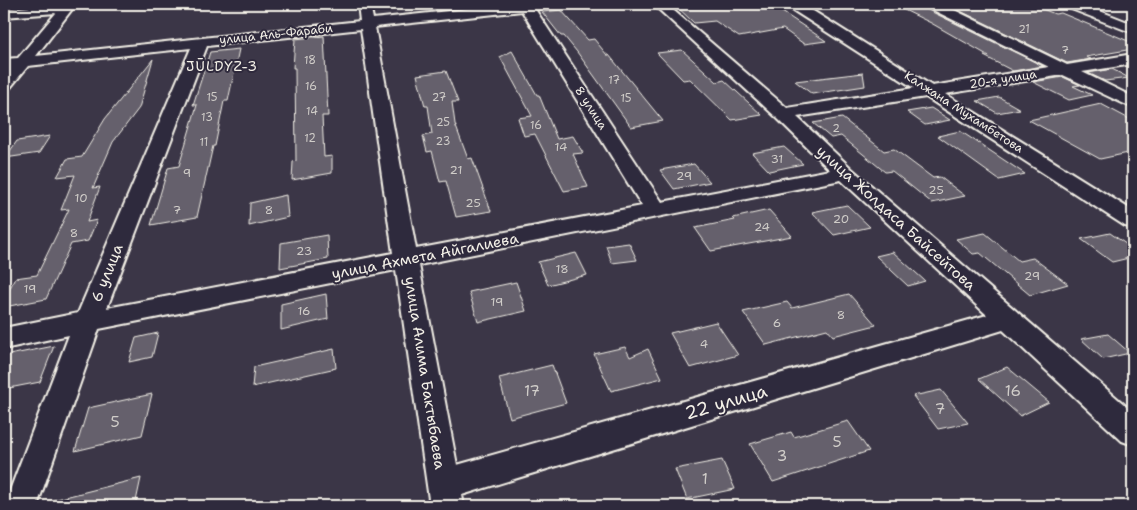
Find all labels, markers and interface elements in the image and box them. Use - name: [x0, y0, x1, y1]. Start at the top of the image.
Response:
- street label: улица Аль-Фараби: [219, 20, 334, 48]
- house number: 21: [1018, 22, 1030, 37]
- house number: 7: [1061, 43, 1069, 58]
- house number: 18: [304, 53, 316, 68]
- district label: JŪLDYZ-3: [186, 57, 258, 75]
- street label: 20-я улица: [968, 66, 1038, 92]
- street label: Калжана Мухамбетова: [901, 67, 1027, 157]
- house number: 17: [608, 73, 620, 88]
- house number: 16: [305, 79, 317, 94]
- street label: 8 улица: [571, 83, 611, 133]
- house number: 15: [206, 90, 218, 105]
- house number: 27: [432, 90, 447, 105]
- house number: 15: [620, 91, 632, 106]
- house number: 14: [306, 104, 318, 119]
- house number: 13: [201, 110, 213, 125]
- house number: 25: [436, 115, 450, 130]
- house number: 16: [530, 118, 542, 133]
- house number: 2: [832, 121, 840, 136]
- house number: 12: [304, 131, 316, 146]
- house number: 23: [436, 134, 450, 149]
- house number: 11: [200, 135, 208, 150]
- house number: 14: [555, 139, 567, 155]
- street label: улица Жолдаса Байсейтова: [812, 141, 980, 295]
- house number: 31: [771, 151, 783, 167]
- house number: 21: [450, 162, 462, 178]
- house number: 9: [183, 165, 191, 181]
- house number: 29: [676, 168, 692, 184]
- house number: 25: [928, 182, 944, 198]
- house number: 10: [74, 190, 88, 206]
- house number: 25: [465, 195, 481, 211]
- house number: 7: [173, 202, 181, 218]
- house number: 8: [265, 202, 273, 218]
- house number: 20: [833, 211, 849, 227]
- house number: 24: [754, 219, 770, 235]
- house number: 8: [70, 225, 78, 241]
- street label: улица Ахмета Айгалиева: [330, 228, 521, 284]
- street label: 6 улица: [86, 240, 128, 305]
- house number: 23: [296, 243, 312, 259]
- house number: 18: [555, 261, 569, 277]
- house number: 29: [1024, 268, 1040, 284]
- street label: улица Алима Бактыбаева: [400, 275, 450, 472]
- house number: 19: [24, 281, 36, 297]
- house number: 19: [491, 294, 503, 310]
- house number: 16: [297, 303, 311, 319]
- house number: 8: [837, 307, 845, 323]
- house number: 6: [773, 315, 781, 331]
- house number: 4: [700, 336, 708, 352]
- street label: 22 улица: [682, 379, 770, 425]
- house number: 17: [524, 381, 540, 401]
- house number: 16: [1005, 381, 1021, 401]
- house number: 7: [935, 399, 945, 419]
- house number: 5: [110, 412, 120, 432]
- house number: 5: [832, 432, 842, 452]
- house number: 3: [777, 446, 787, 466]
- house number: 1: [702, 469, 708, 489]

